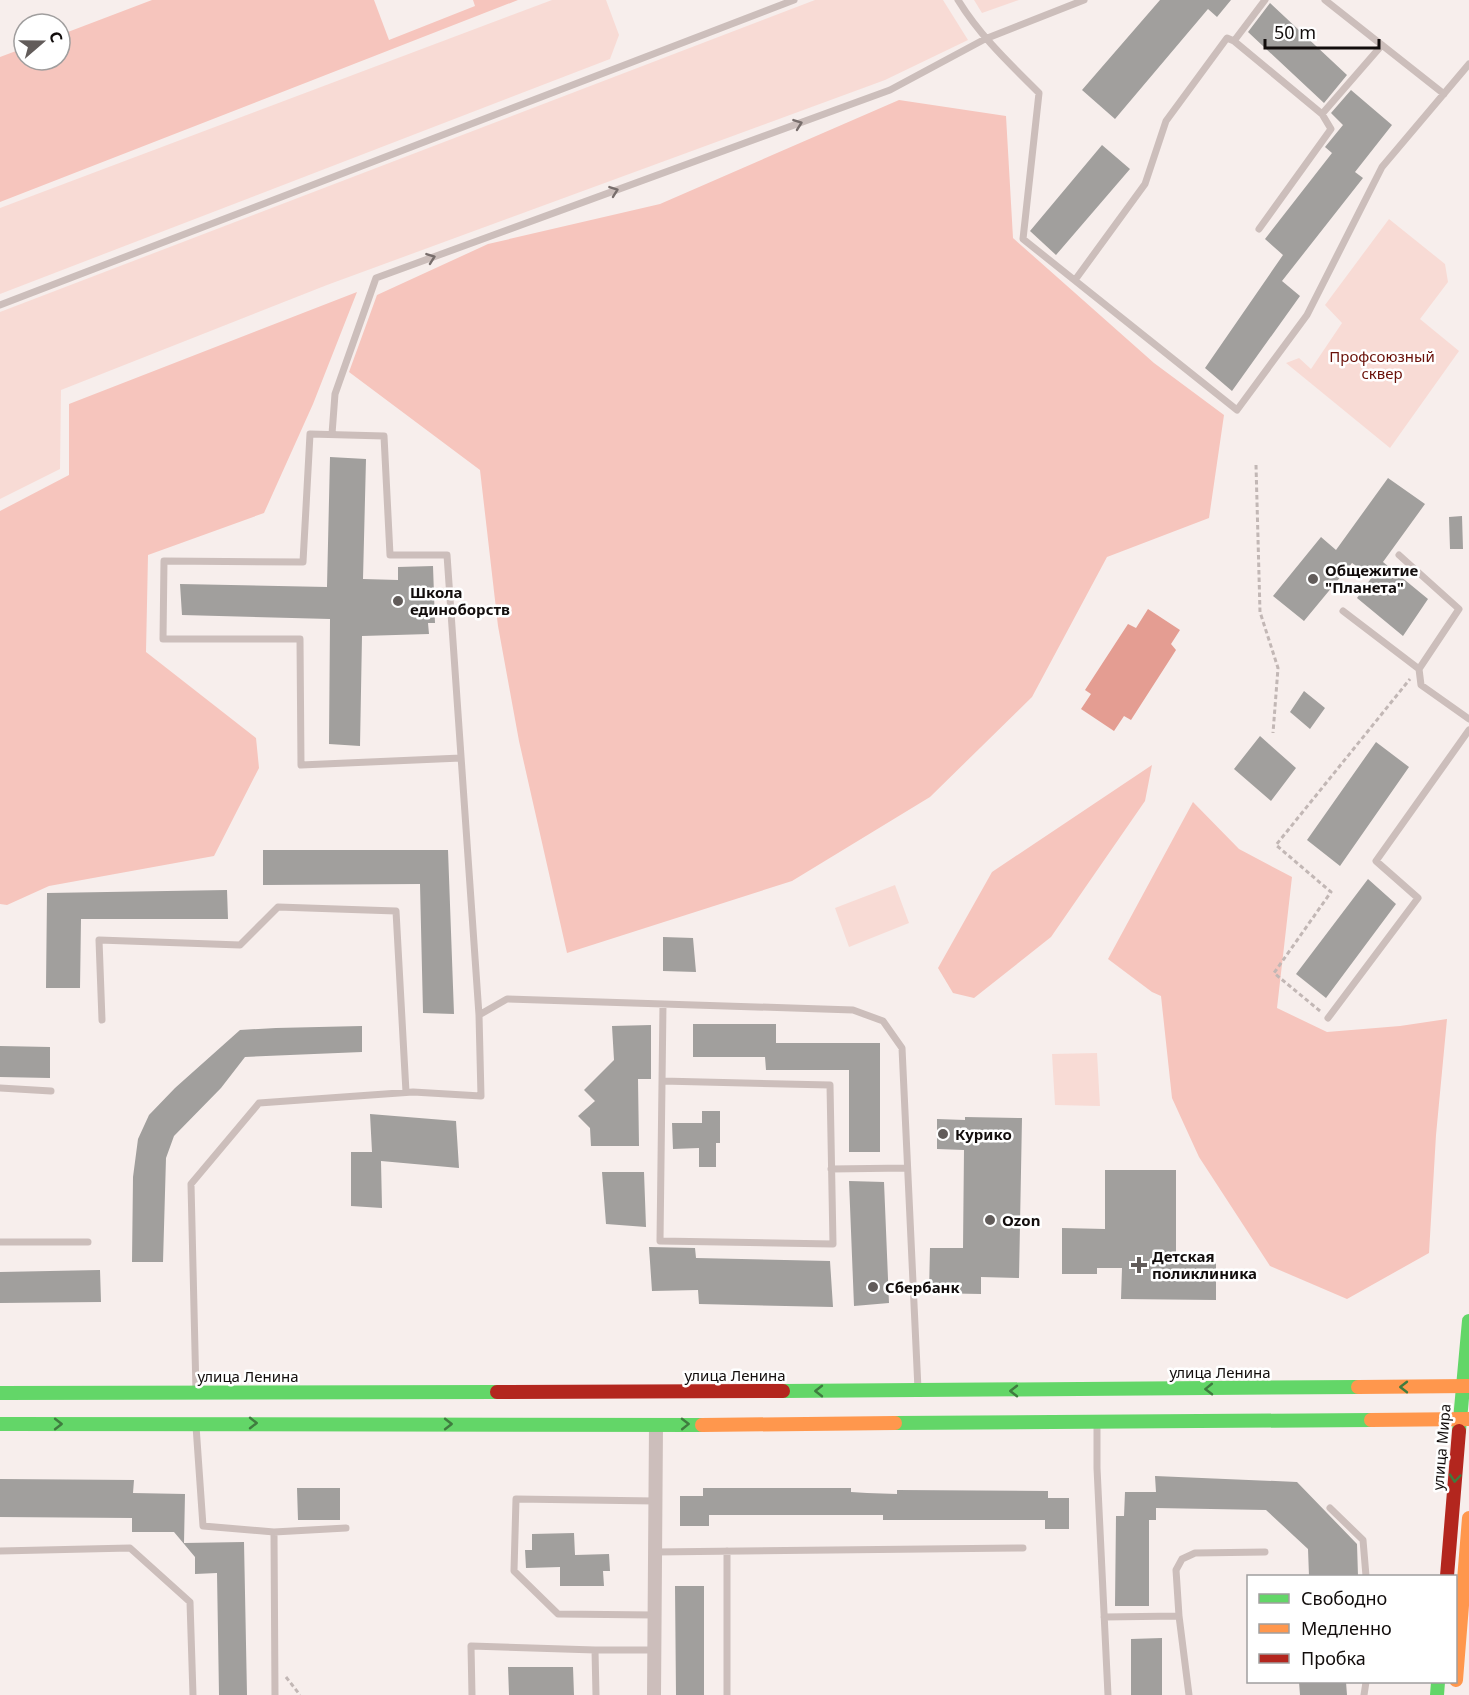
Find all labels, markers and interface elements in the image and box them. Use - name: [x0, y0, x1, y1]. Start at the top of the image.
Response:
- north arrow: [12, 12, 72, 72]
- scale bar: [1265, 12, 1379, 50]
- text: 50 m: [1274, 20, 1316, 44]
- text: С: [44, 28, 68, 45]
- one-way arrow: [792, 118, 802, 131]
- one-way arrow: [609, 185, 619, 198]
- one-way arrow: [425, 253, 436, 265]
- park label: Профсоюзный сквер: [1329, 346, 1435, 383]
- place label: Общежитие "Планета": [1325, 560, 1419, 597]
- marker: Общежитие "Планета": [1306, 572, 1320, 586]
- place label: Школа единоборств: [410, 582, 510, 619]
- marker: Школа единоборств: [391, 594, 405, 608]
- place label: Курико: [955, 1124, 1012, 1144]
- marker: Курико: [936, 1127, 950, 1141]
- place label: Ozon: [1002, 1210, 1040, 1230]
- marker: Ozon: [983, 1213, 997, 1227]
- place label: Детская поликлиника: [1152, 1246, 1257, 1283]
- marker: Детская поликлиника: [1130, 1256, 1148, 1274]
- place label: Сбербанк: [885, 1277, 960, 1297]
- marker: Сбербанк: [866, 1280, 880, 1294]
- street label: улица Ленина: [1169, 1362, 1271, 1382]
- street label: улица Ленина: [684, 1365, 786, 1385]
- street label: улица Ленина: [197, 1366, 299, 1386]
- one-way arrow: [1399, 1381, 1408, 1393]
- one-way arrow: [1204, 1383, 1213, 1395]
- one-way arrow: [1009, 1384, 1018, 1397]
- one-way arrow: [814, 1385, 823, 1397]
- street label: улица Мира: [1427, 1403, 1455, 1491]
- one-way arrow: [249, 1417, 258, 1429]
- one-way arrow: [54, 1418, 63, 1430]
- one-way arrow: [444, 1418, 453, 1430]
- one-way arrow: [681, 1418, 690, 1431]
- one-way arrow: [1448, 1473, 1461, 1482]
- legend: [1247, 1575, 1457, 1683]
- text: Свободно: [1301, 1586, 1387, 1610]
- text: Медленно: [1301, 1616, 1392, 1640]
- text: Пробка: [1301, 1646, 1366, 1670]

